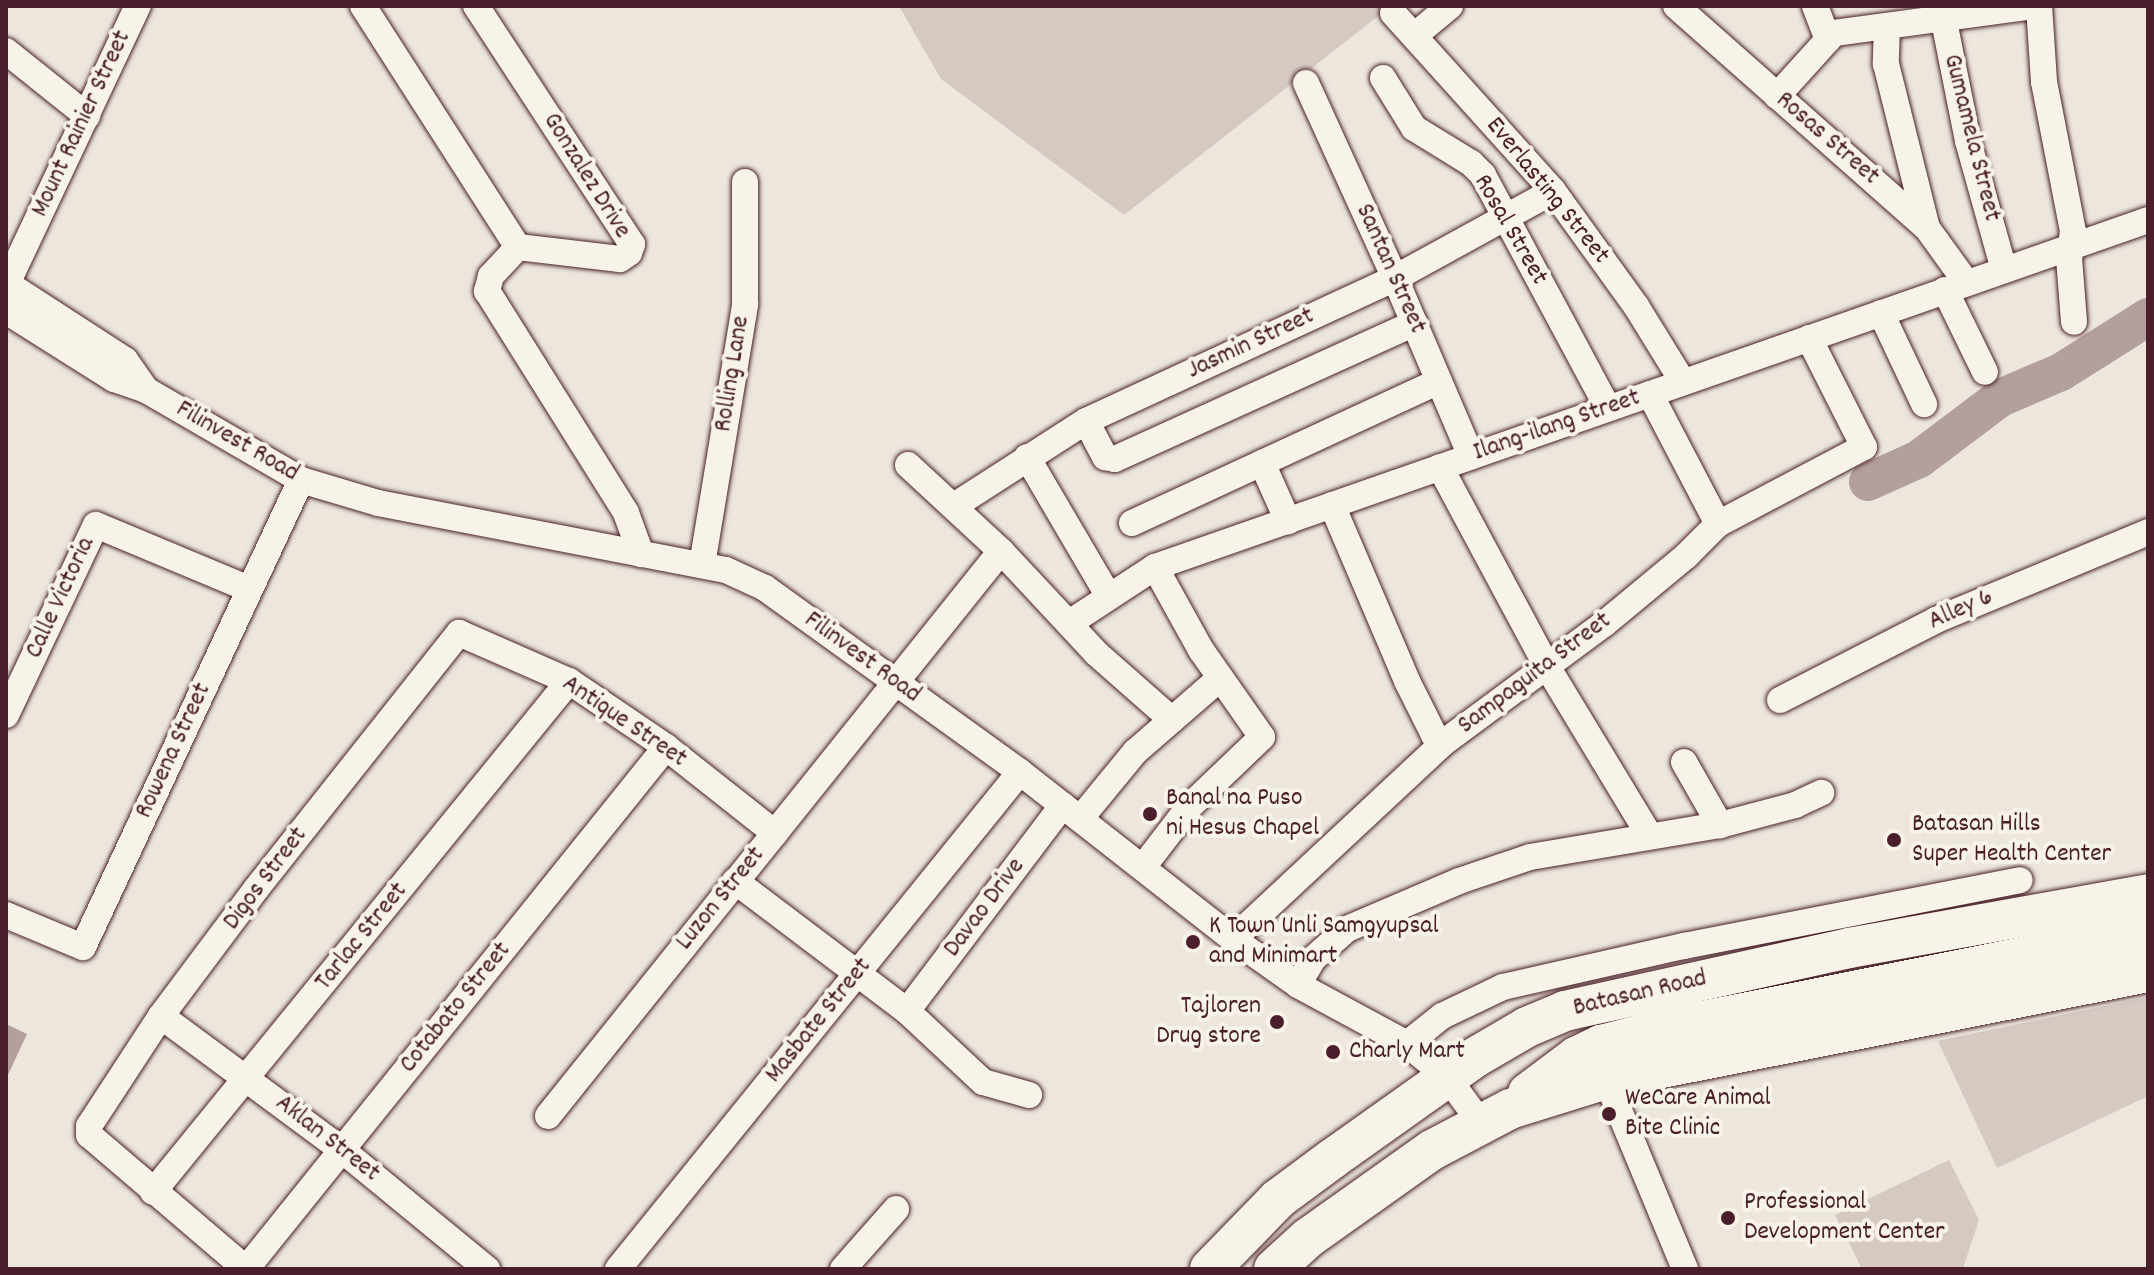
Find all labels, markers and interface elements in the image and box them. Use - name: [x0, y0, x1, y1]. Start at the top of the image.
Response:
- street label: Mount Rainier Street: [25, 26, 139, 222]
- street label: Gumamela Street: [1935, 51, 2007, 225]
- street label: Rosas Street: [1769, 85, 1885, 193]
- street label: Gonzalez Drive: [535, 107, 637, 245]
- street label: Everlasting Street: [1478, 111, 1616, 271]
- street label: Rosal Street: [1466, 169, 1554, 291]
- street label: Santan Street: [1348, 199, 1432, 339]
- street label: Jasmin Street: [1183, 301, 1319, 387]
- street label: Rolling Lane: [708, 314, 758, 434]
- street label: Ilang-ilang Street: [1469, 383, 1645, 469]
- street label: Filinvest Road: [170, 394, 304, 490]
- street label: Calle Victoria: [19, 532, 103, 664]
- street label: Alley 6: [1924, 582, 1998, 638]
- street label: Filinvest Road: [798, 605, 926, 711]
- street label: Sampaguita Street: [1452, 606, 1618, 742]
- street label: Antique Street: [556, 669, 692, 775]
- street label: Rowena Street: [129, 678, 219, 824]
- place label: Banal na Puso ni Hesus Chapel: [1166, 783, 1319, 844]
- marker: Banal na Puso ni Hesus Chapel: [1141, 805, 1159, 823]
- place label: Batasan Hills Super Health Center: [1912, 809, 2111, 870]
- street label: Digos Street: [217, 821, 315, 937]
- marker: Batasan Hills Super Health Center: [1883, 829, 1905, 851]
- street label: Luzon Street: [670, 841, 772, 957]
- street label: Davao Drive: [938, 852, 1032, 964]
- street label: Tarlac Street: [309, 877, 415, 997]
- place label: K Town Unli Samgyupsal and Minimart: [1209, 911, 1439, 972]
- marker: K Town Unli Samgyupsal and Minimart: [1184, 933, 1202, 951]
- street label: Cotabato Street: [394, 936, 518, 1080]
- street label: Masbate Street: [759, 952, 879, 1090]
- street label: Batasan Road: [1570, 963, 1710, 1025]
- place label: Tajloren Drug store: [1156, 991, 1261, 1052]
- marker: Tajloren Drug store: [1268, 1013, 1286, 1031]
- place label: Charly Mart: [1349, 1036, 1465, 1068]
- marker: Charly Mart: [1324, 1043, 1342, 1061]
- place label: WeCare Animal Bite Clinic: [1625, 1083, 1771, 1144]
- street label: Aklan Street: [268, 1088, 386, 1190]
- marker: WeCare Animal Bite Clinic: [1600, 1105, 1618, 1123]
- place label: Professional Development Center: [1744, 1187, 1945, 1248]
- marker: Professional Development Center: [1719, 1209, 1737, 1227]

